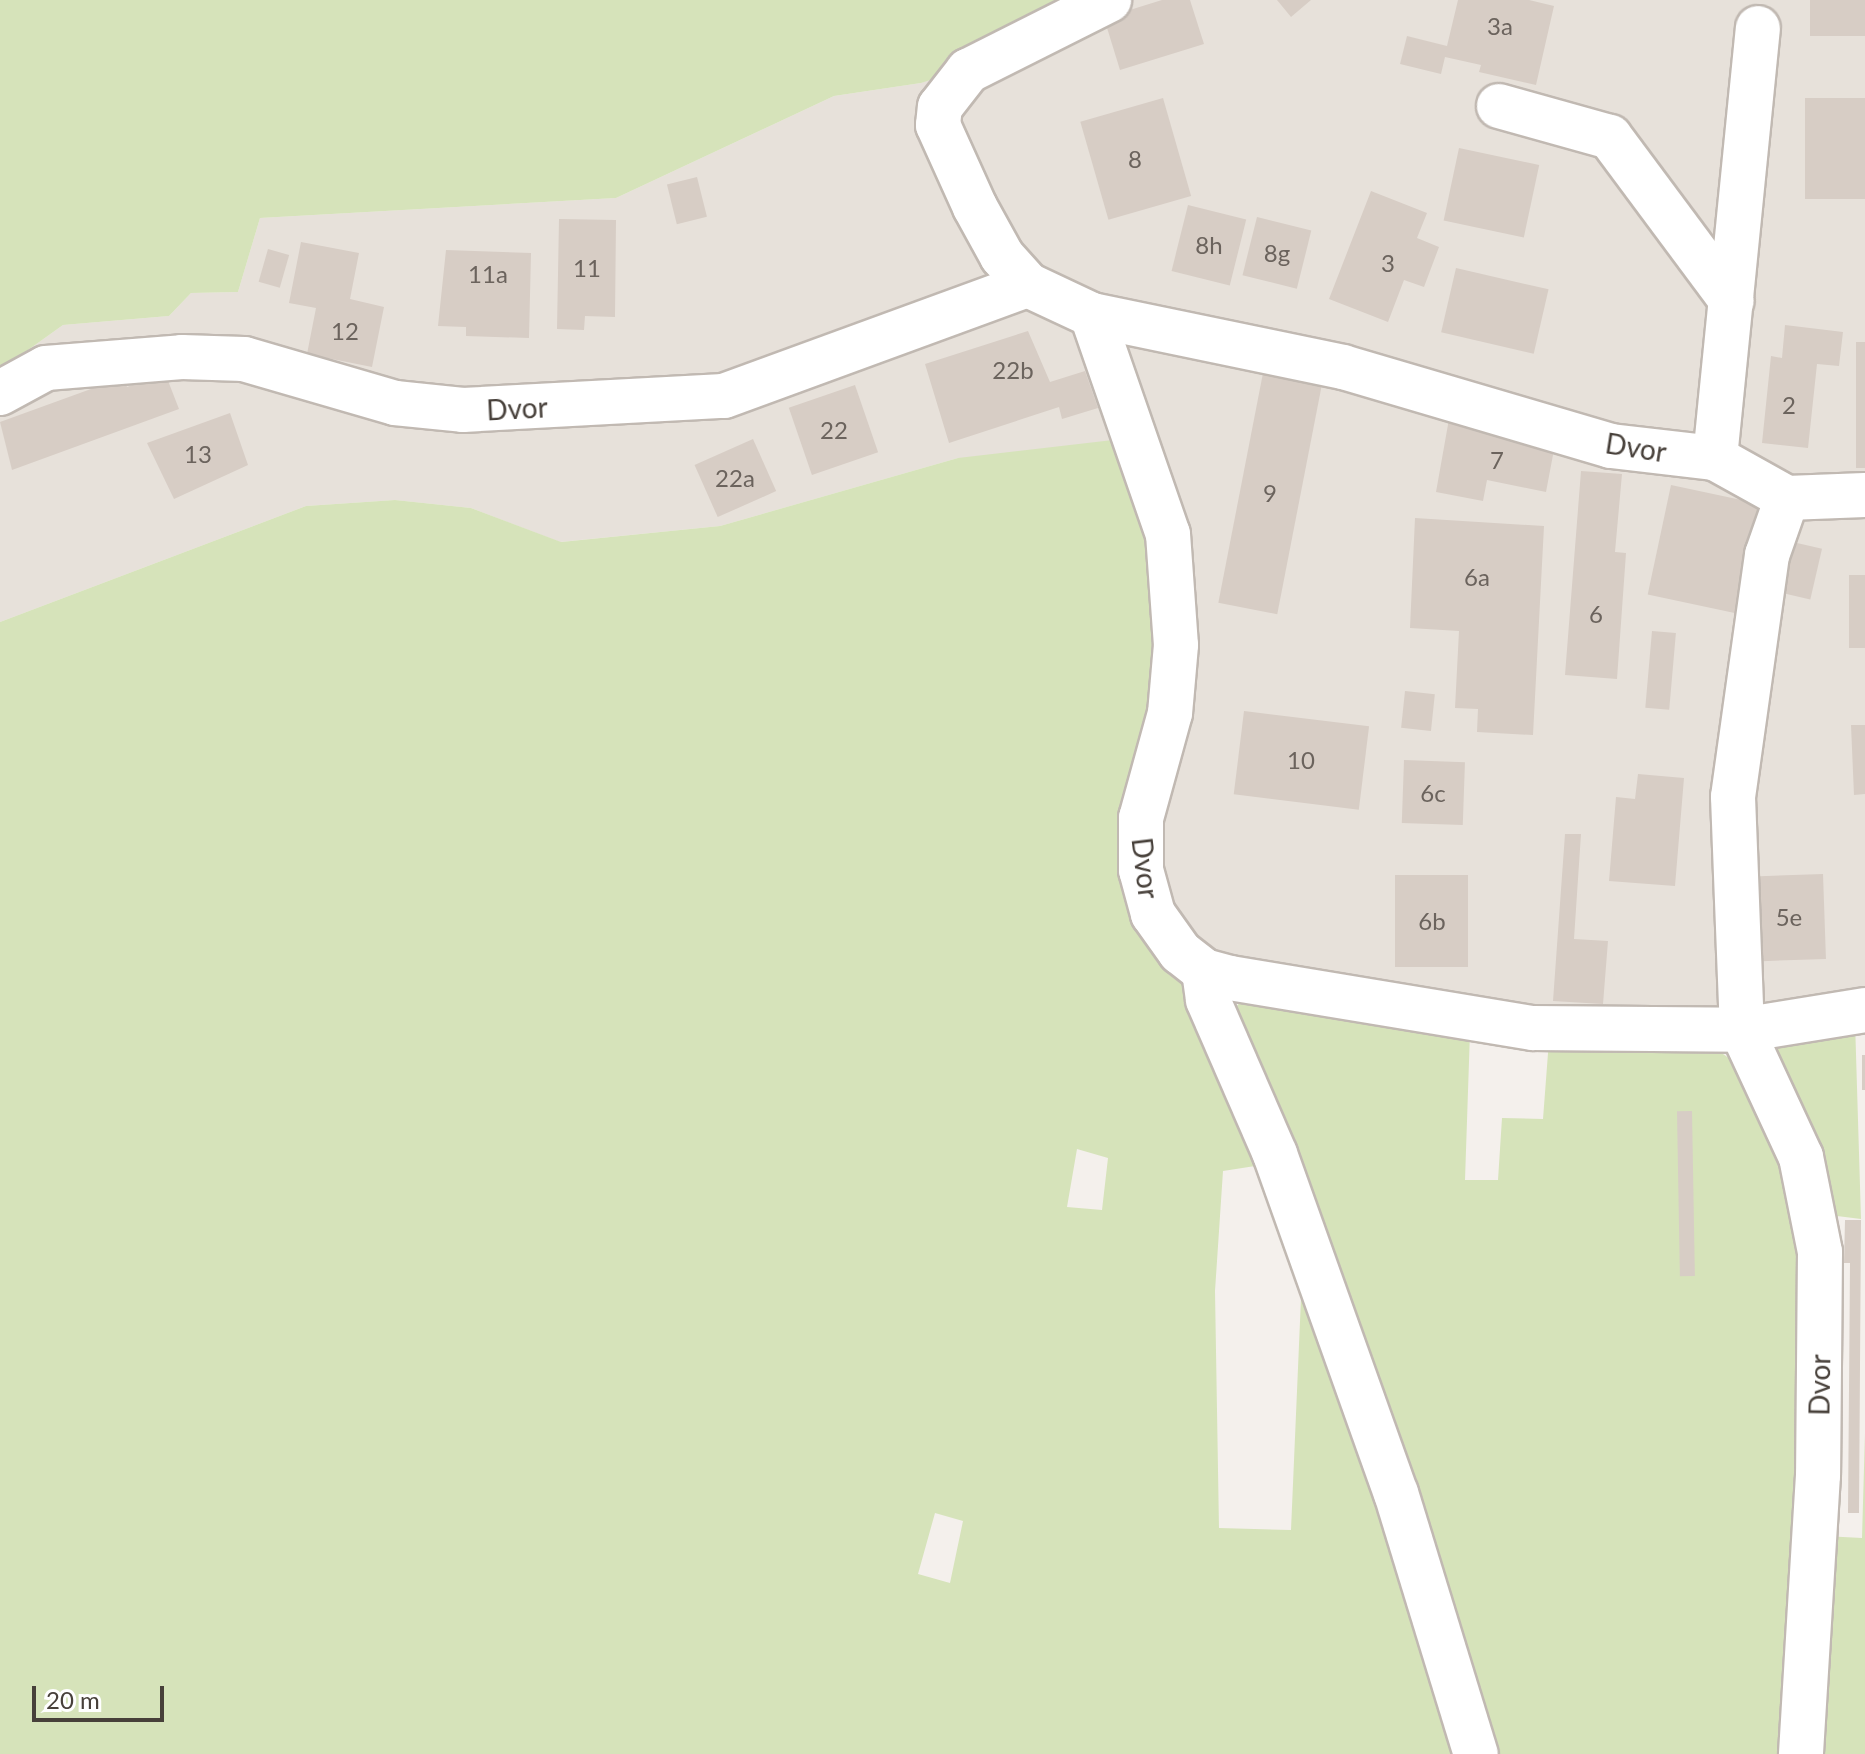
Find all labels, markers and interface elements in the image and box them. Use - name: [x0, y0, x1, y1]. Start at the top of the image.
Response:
- house number: 3a: [1487, 12, 1513, 40]
- house number: 8: [1128, 145, 1142, 173]
- house number: 8h: [1195, 231, 1223, 259]
- house number: 8g: [1264, 239, 1290, 267]
- house number: 3: [1381, 249, 1395, 277]
- house number: 11: [573, 254, 601, 282]
- house number: 11a: [468, 260, 508, 288]
- house number: 12: [331, 317, 359, 345]
- house number: 22b: [992, 356, 1034, 384]
- street label: Dvor: [485, 390, 549, 426]
- house number: 2: [1782, 391, 1796, 419]
- house number: 22: [820, 416, 848, 444]
- street label: Dvor: [1603, 426, 1669, 468]
- house number: 13: [184, 440, 212, 468]
- house number: 7: [1490, 446, 1504, 474]
- house number: 22a: [715, 464, 755, 492]
- house number: 9: [1263, 479, 1277, 507]
- house number: 6a: [1464, 563, 1490, 591]
- house number: 6: [1589, 600, 1603, 628]
- house number: 10: [1287, 746, 1315, 774]
- house number: 6c: [1420, 779, 1446, 807]
- street label: Dvor: [1126, 836, 1166, 900]
- house number: 5e: [1776, 903, 1802, 931]
- house number: 6b: [1418, 907, 1446, 935]
- street label: Dvor: [1802, 1354, 1836, 1416]
- scale bar: [36, 1670, 168, 1720]
- text: 20 m: [46, 1685, 100, 1714]

